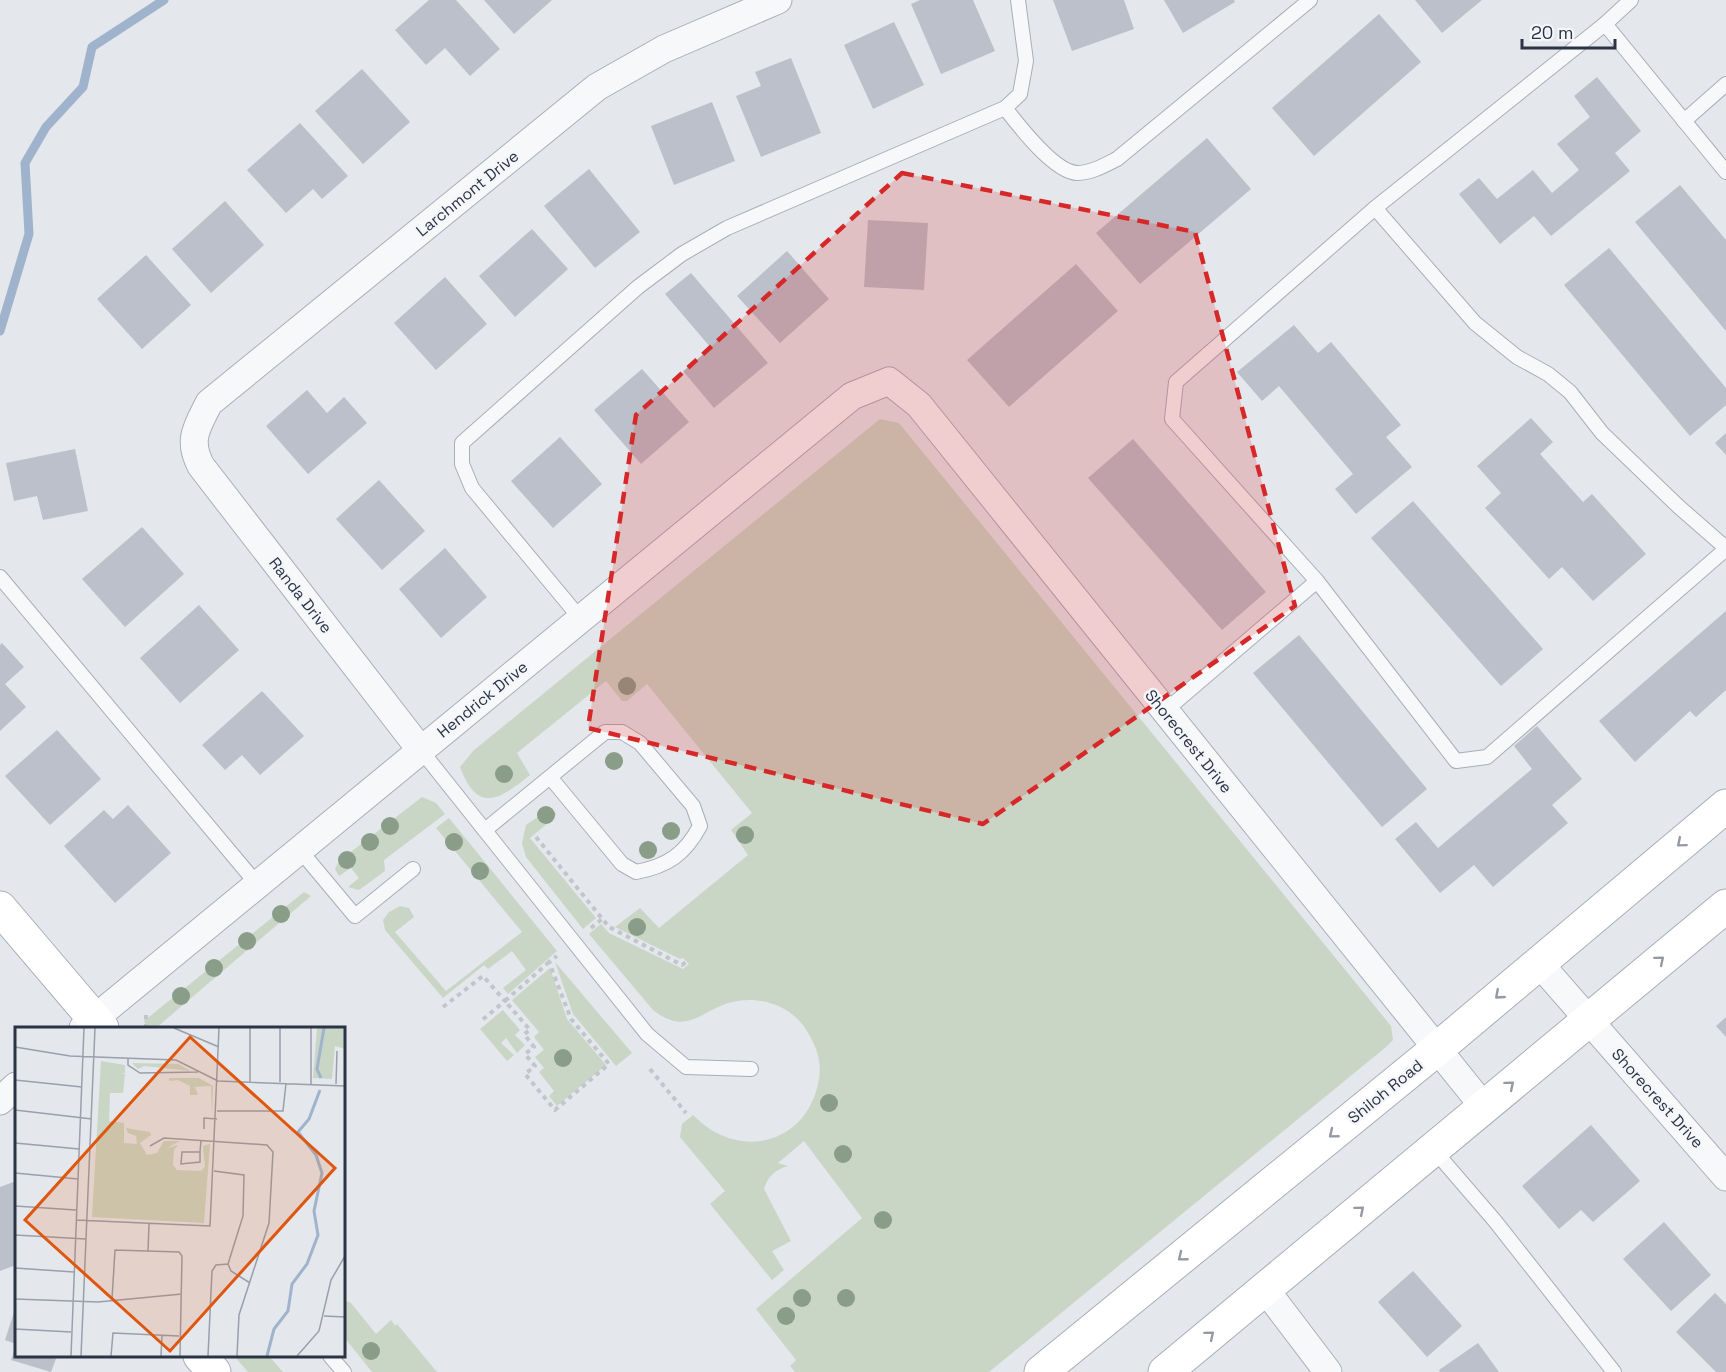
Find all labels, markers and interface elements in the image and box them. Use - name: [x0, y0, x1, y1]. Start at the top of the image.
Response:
- scale bar: [1522, 12, 1615, 50]
- text: 20 m: [1531, 21, 1574, 44]
- street label: Larchmont Drive: [412, 146, 523, 241]
- street label: Randa Drive: [264, 553, 337, 638]
- street label: Hendrick Drive: [433, 656, 532, 742]
- street label: Shorecrest Drive: [1140, 685, 1237, 797]
- one-way arrow: [1677, 836, 1688, 847]
- one-way arrow: [1653, 957, 1664, 968]
- one-way arrow: [1495, 988, 1506, 999]
- inset map: [15, 1027, 345, 1357]
- street label: Shorecrest Drive: [1607, 1044, 1708, 1153]
- street label: Shiloh Road: [1344, 1055, 1427, 1128]
- one-way arrow: [1503, 1081, 1514, 1092]
- one-way arrow: [1329, 1126, 1340, 1137]
- one-way arrow: [1353, 1206, 1364, 1217]
- one-way arrow: [1178, 1249, 1189, 1260]
- one-way arrow: [1203, 1331, 1214, 1342]

